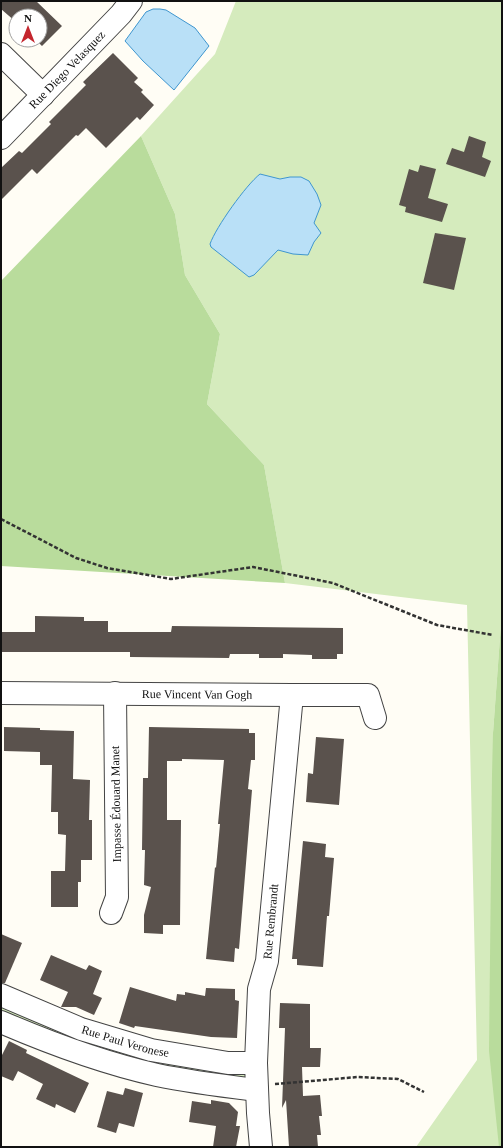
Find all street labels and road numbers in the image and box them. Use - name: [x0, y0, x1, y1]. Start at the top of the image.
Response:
- street label: Rue Diego Velasquez: [26, 28, 108, 112]
- street label: Rue Vincent Van Gogh: [142, 687, 252, 702]
- street label: Impasse Édouard Manet: [108, 745, 124, 862]
- street label: Rue Rembrandt: [260, 883, 281, 960]
- street label: Rue Paul Veronese: [80, 1023, 170, 1060]

